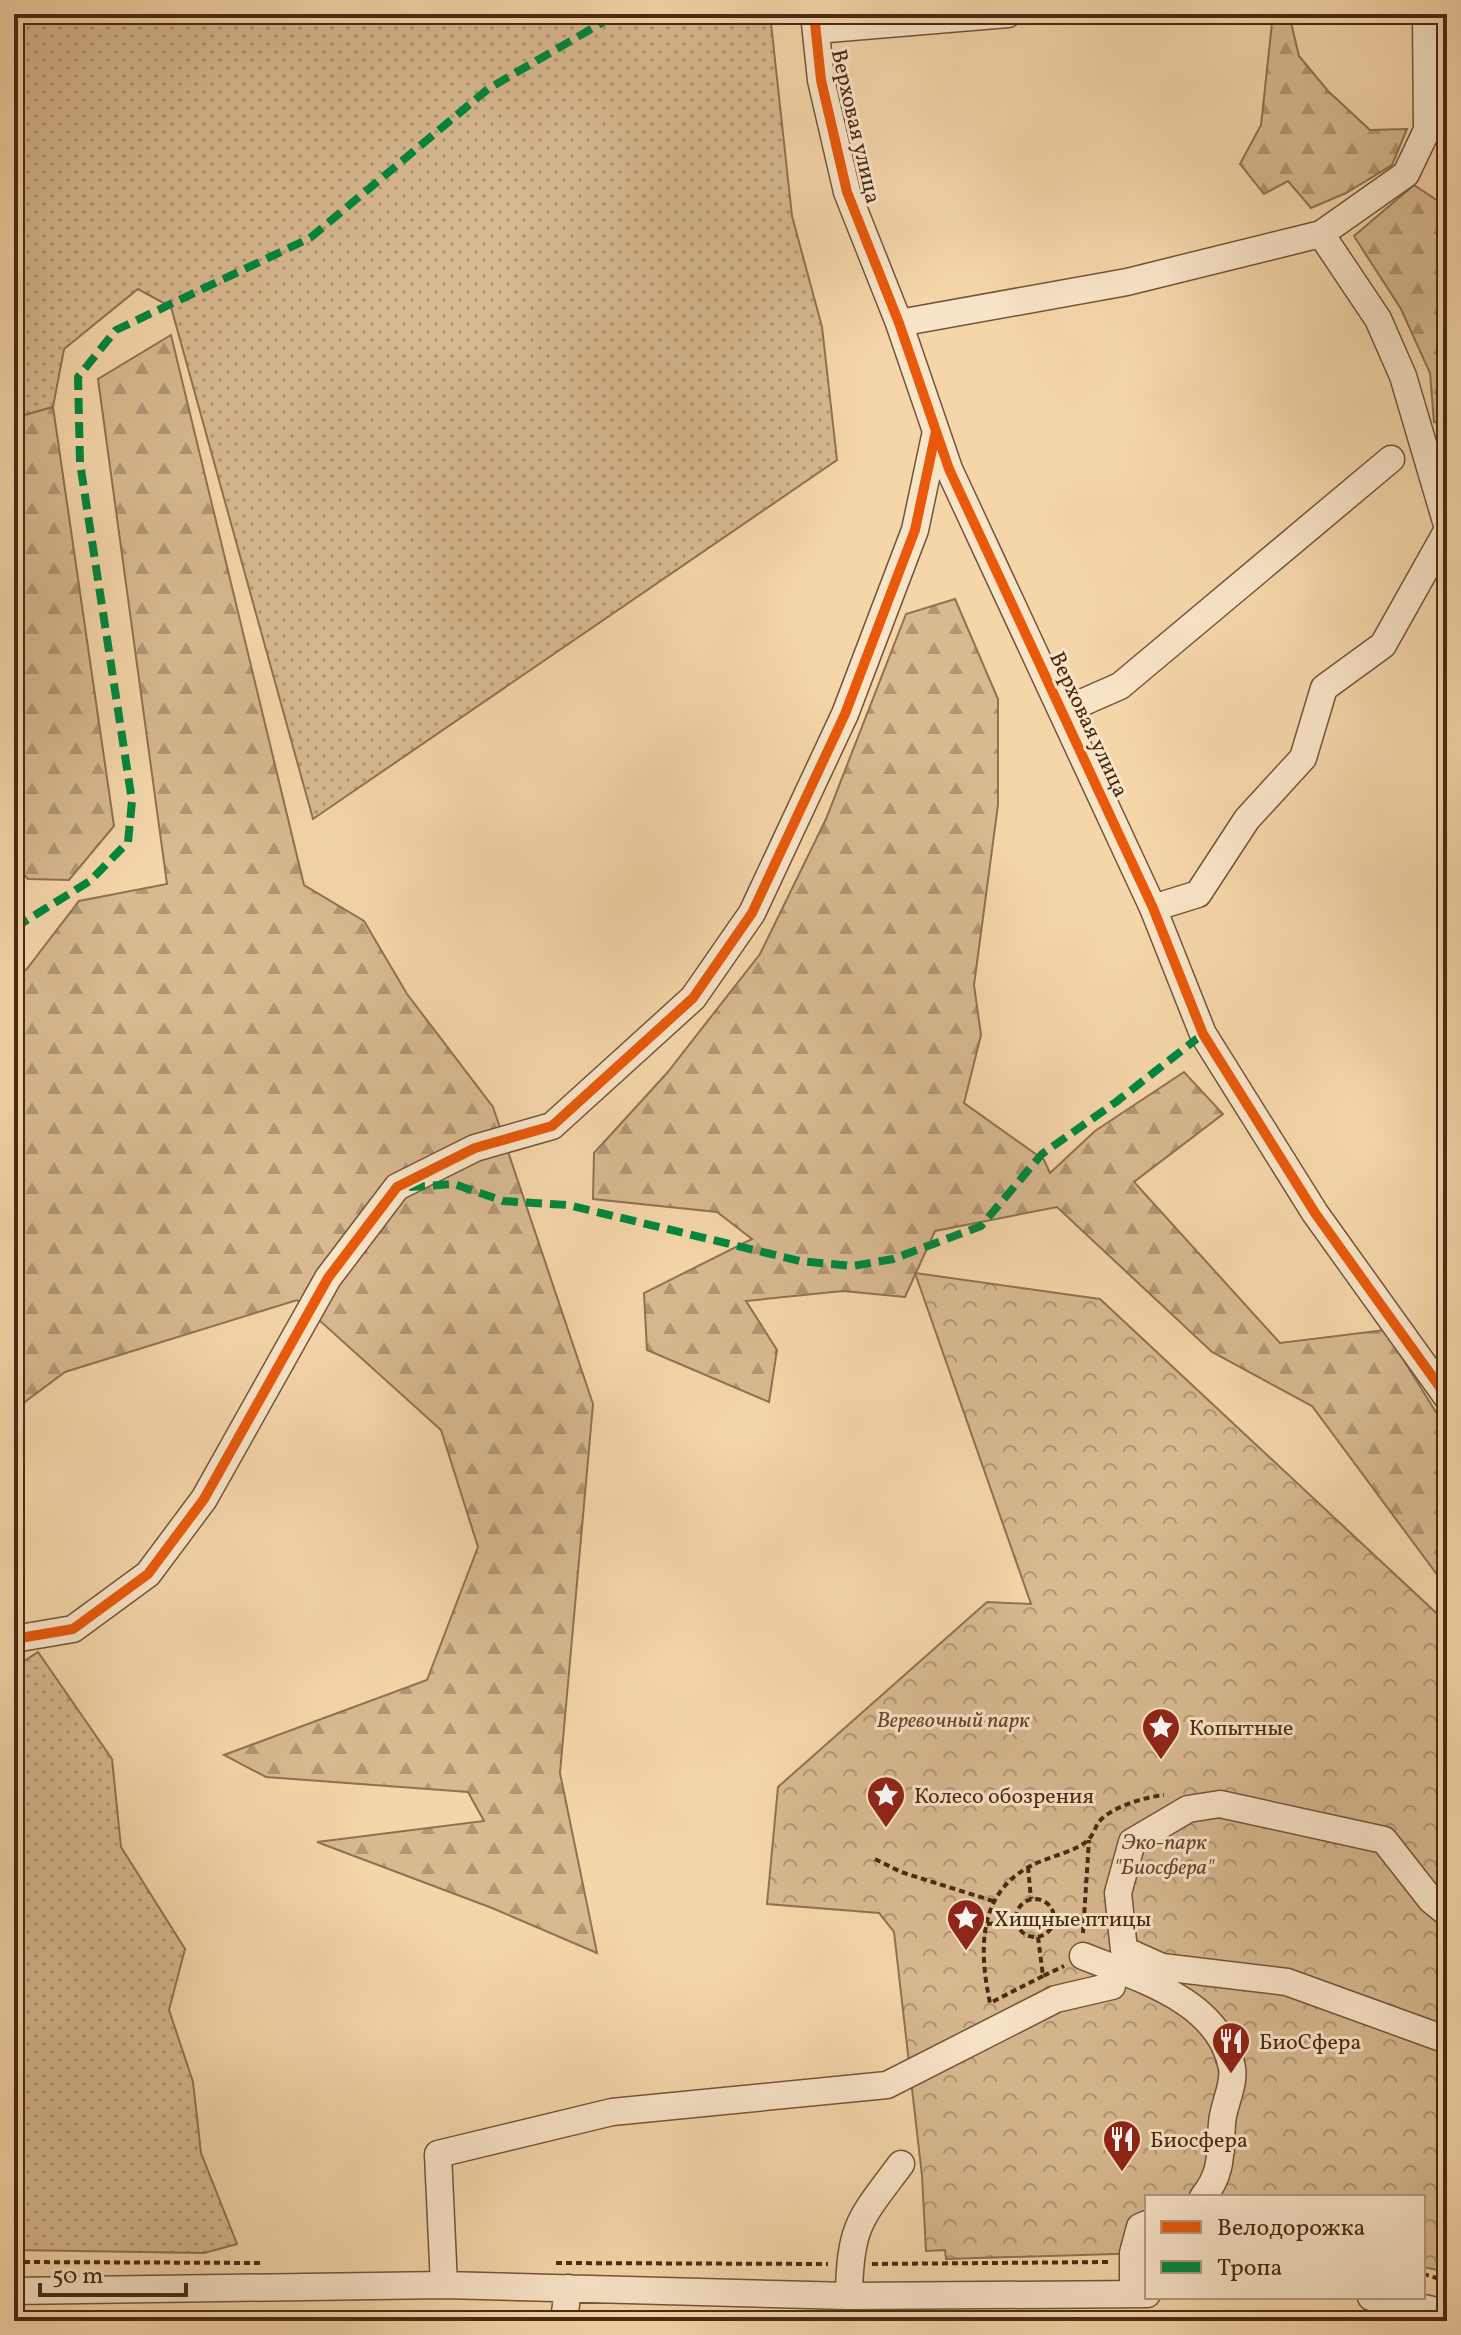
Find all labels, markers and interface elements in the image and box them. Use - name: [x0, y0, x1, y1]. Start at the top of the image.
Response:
- street label: Верховая улица: [822, 46, 887, 207]
- street label: Верховая улица: [1040, 647, 1135, 803]
- park label: Веревочный парк: [877, 1706, 1030, 1737]
- place icon: Копытные: [1140, 1706, 1182, 1761]
- place label: Копытные: [1189, 1714, 1293, 1745]
- place icon: Колесо обозрения: [865, 1774, 907, 1829]
- place label: Колесо обозрения: [914, 1782, 1094, 1813]
- park label: Эко-парк "Биосфера": [1114, 1828, 1215, 1884]
- place icon: Хищные птицы: [945, 1897, 987, 1952]
- place label: Хищные птицы: [994, 1905, 1151, 1936]
- restaurant icon: БиоСфера: [1210, 2020, 1252, 2075]
- place label: БиоСфера: [1259, 2028, 1361, 2059]
- restaurant icon: Биосфера: [1101, 2118, 1143, 2173]
- place label: Биосфера: [1150, 2126, 1248, 2157]
- legend: [1145, 2195, 1425, 2299]
- text: Велодорожка: [1217, 2212, 1365, 2246]
- scale bar: [40, 2247, 186, 2297]
- text: Тропа: [1217, 2252, 1283, 2286]
- text: 50 m: [52, 2260, 104, 2294]

